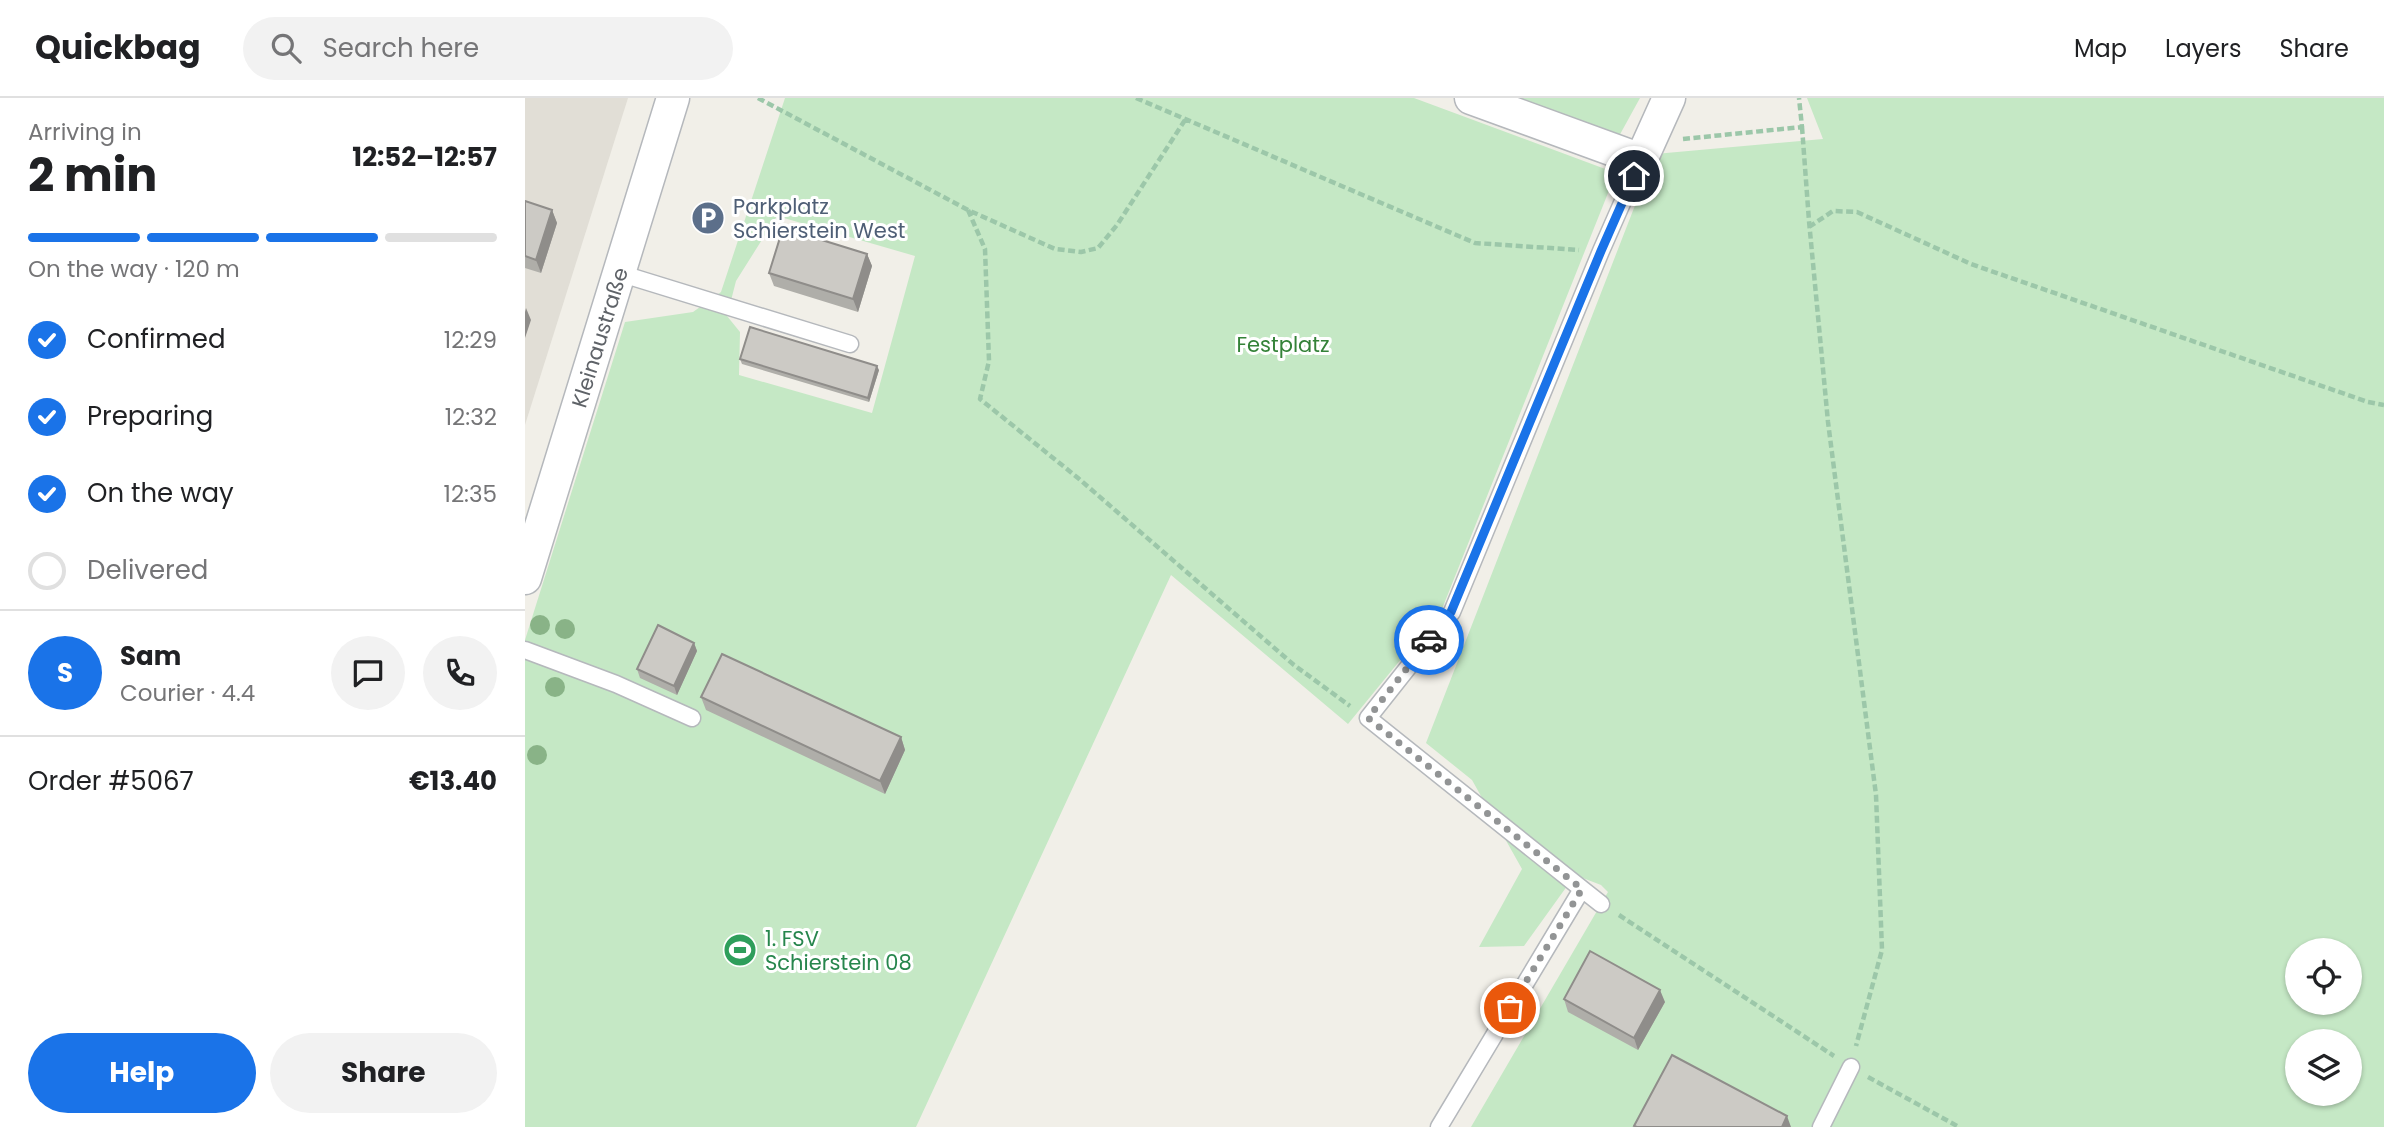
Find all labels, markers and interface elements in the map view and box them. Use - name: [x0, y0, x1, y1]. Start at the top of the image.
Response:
- search box: [243, 17, 733, 80]
- text: Quickbag: [35, 24, 201, 71]
- icon: search: [267, 29, 305, 67]
- text: Search here: [323, 30, 479, 66]
- text: Map: [2074, 32, 2127, 65]
- text: Layers: [2165, 32, 2241, 65]
- text: Share: [2279, 32, 2349, 65]
- text: Arriving in: [28, 116, 142, 148]
- text: 12:52–12:57: [352, 139, 497, 175]
- text: 2 min: [28, 143, 157, 207]
- pin: [1604, 146, 1664, 206]
- icon: home: [1615, 157, 1653, 195]
- place label: Parkplatz Schierstein West: [733, 192, 906, 245]
- parking icon: Parkplatz Schierstein West: [689, 199, 727, 237]
- text: On the way · 120 m: [28, 253, 240, 285]
- street label: Kleinaustraße: [564, 264, 634, 411]
- icon: check: [28, 321, 66, 359]
- text: Confirmed: [87, 321, 225, 357]
- text: 12:29: [444, 324, 497, 356]
- park label: Festplatz: [1237, 330, 1329, 359]
- icon: check: [28, 398, 66, 436]
- text: Preparing: [87, 398, 213, 434]
- text: 12:32: [445, 401, 497, 433]
- icon: check: [28, 475, 66, 513]
- text: On the way: [87, 475, 234, 511]
- text: 12:35: [444, 478, 497, 510]
- text: Delivered: [87, 552, 208, 588]
- courier: [1394, 605, 1464, 675]
- icon: car: [1410, 621, 1448, 659]
- button: chat: [331, 636, 405, 710]
- button: phone: [423, 636, 497, 710]
- text: Sam: [120, 638, 181, 674]
- text: S: [57, 655, 73, 691]
- text: Courier · 4.4: [120, 677, 255, 709]
- text: Order #5067: [28, 763, 194, 799]
- text: €13.40: [409, 763, 497, 799]
- place label: 1. FSV Schierstein 08: [765, 924, 912, 977]
- sports icon: 1. FSV Schierstein 08: [721, 931, 759, 969]
- map controls: [2285, 938, 2362, 1106]
- button: locate: [2285, 938, 2362, 1015]
- pin: [1480, 978, 1540, 1038]
- icon: bag: [1491, 989, 1529, 1027]
- button: layers: [2285, 1029, 2362, 1106]
- button: Help: [28, 1033, 256, 1113]
- button: Share: [270, 1033, 497, 1113]

